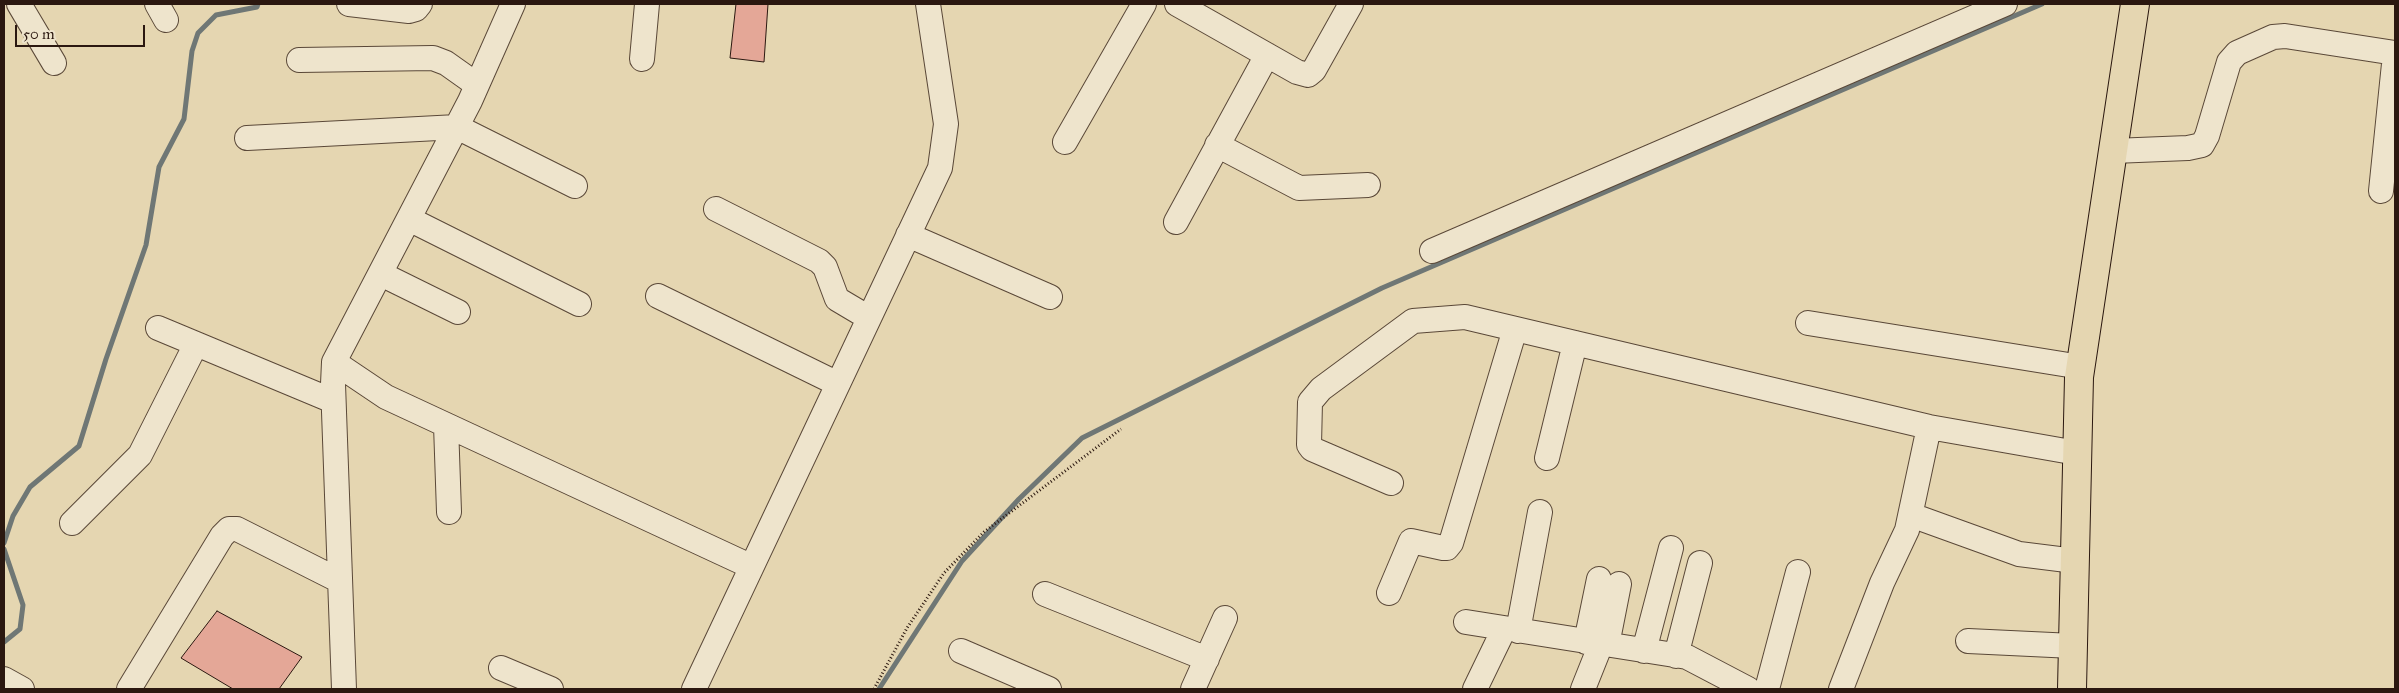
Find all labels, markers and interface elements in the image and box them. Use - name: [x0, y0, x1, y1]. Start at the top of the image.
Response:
- scale bar: [18, 15, 148, 47]
- text: 50 m: [23, 25, 55, 43]

